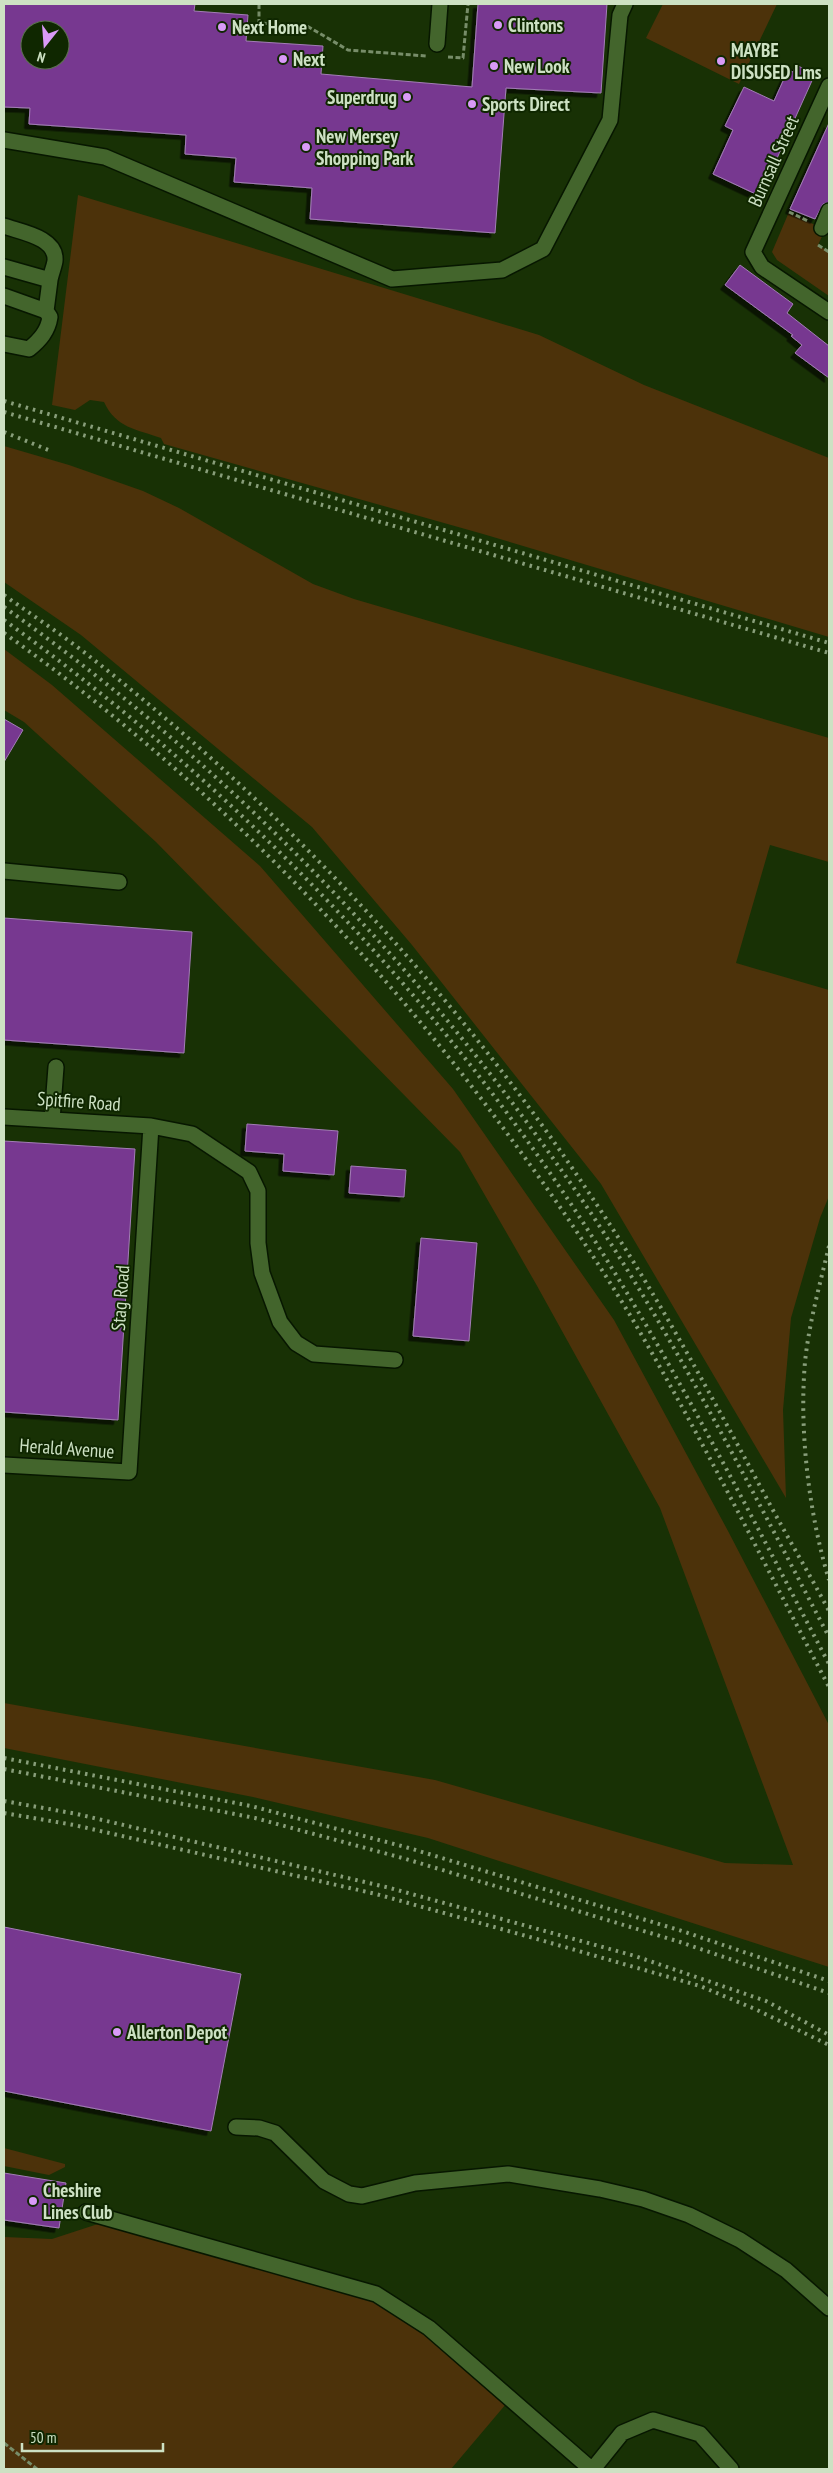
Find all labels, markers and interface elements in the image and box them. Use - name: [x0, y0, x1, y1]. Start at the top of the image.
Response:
- place label: Clintons: [508, 13, 564, 37]
- place label: Next Home: [232, 15, 307, 39]
- marker: Clintons: [492, 19, 504, 31]
- north arrow: [20, 20, 70, 70]
- marker: Next Home: [216, 21, 228, 33]
- place label: MAYBE DISUSED Lms: [731, 38, 822, 84]
- place label: Next: [293, 47, 325, 71]
- text: N: [35, 48, 47, 67]
- marker: Next: [277, 53, 289, 65]
- place label: New Look: [504, 54, 570, 78]
- marker: MAYBE DISUSED Lms: [715, 55, 727, 67]
- marker: New Look: [488, 60, 500, 72]
- place label: Superdrug: [327, 85, 397, 109]
- marker: Superdrug: [401, 91, 413, 103]
- place label: Sports Direct: [482, 92, 570, 116]
- marker: Sports Direct: [466, 98, 478, 110]
- street label: Burnsall Street: [742, 111, 804, 210]
- place label: New Mersey Shopping Park: [316, 124, 413, 170]
- marker: New Mersey Shopping Park: [300, 141, 312, 153]
- street label: Spitfire Road: [36, 1086, 122, 1116]
- street label: Stag Road: [106, 1264, 134, 1332]
- street label: Herald Avenue: [19, 1433, 115, 1463]
- place label: Allerton Depot: [126, 2020, 228, 2044]
- marker: Allerton Depot: [111, 2026, 123, 2038]
- place label: Cheshire Lines Club: [43, 2178, 113, 2224]
- marker: Cheshire Lines Club: [27, 2195, 39, 2207]
- scale bar: [22, 2420, 164, 2452]
- text: 50 m: [30, 2428, 56, 2447]

